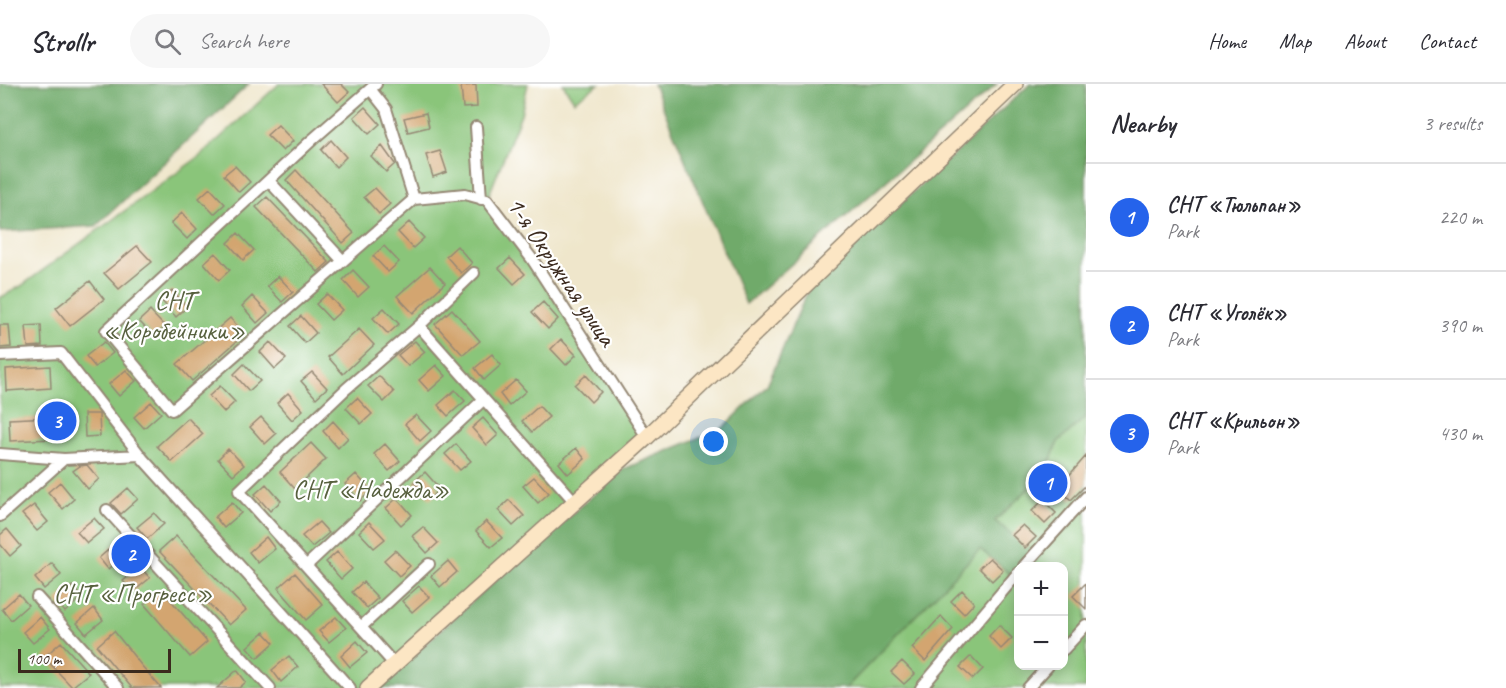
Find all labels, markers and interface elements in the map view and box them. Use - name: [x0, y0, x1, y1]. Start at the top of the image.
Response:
- search box: [130, 14, 550, 68]
- text: Strollr: [30, 24, 94, 59]
- icon: search: [151, 25, 184, 58]
- text: Search here: [199, 27, 289, 55]
- text: Home: [1208, 28, 1246, 54]
- text: Map: [1279, 28, 1311, 54]
- text: About: [1344, 28, 1386, 54]
- text: Contact: [1419, 28, 1476, 54]
- text: Nearby: [1110, 107, 1175, 140]
- text: 3 results: [1423, 111, 1482, 136]
- street label: 1-я Окружная улица: [499, 190, 625, 354]
- text: СНТ «Тюльпан»: [1167, 191, 1301, 219]
- text: 1: [1125, 205, 1134, 230]
- text: 220 m: [1439, 205, 1482, 230]
- text: Park: [1167, 219, 1199, 244]
- park label: СНТ «Коробейники»: [103, 284, 245, 347]
- text: СНТ «Уголёк»: [1167, 299, 1287, 327]
- text: 2: [1125, 313, 1134, 338]
- text: 390 m: [1439, 313, 1482, 338]
- text: Park: [1167, 327, 1199, 352]
- pin: 3: [38, 398, 76, 444]
- text: СНТ «Крильон»: [1167, 407, 1300, 435]
- text: 3: [1125, 421, 1134, 446]
- text: 430 m: [1439, 421, 1482, 446]
- your location: [699, 427, 728, 456]
- text: Park: [1167, 435, 1199, 460]
- pin: 1: [1028, 460, 1068, 506]
- park label: СНТ «Надежда»: [293, 473, 449, 506]
- pin: 2: [112, 532, 150, 576]
- map controls: [1014, 562, 1068, 670]
- button: +: [1014, 562, 1068, 616]
- park label: СНТ «Прогресс»: [53, 577, 213, 610]
- button: −: [1014, 616, 1068, 670]
- scale bar: [18, 646, 171, 674]
- text: 100 m: [27, 649, 61, 669]

